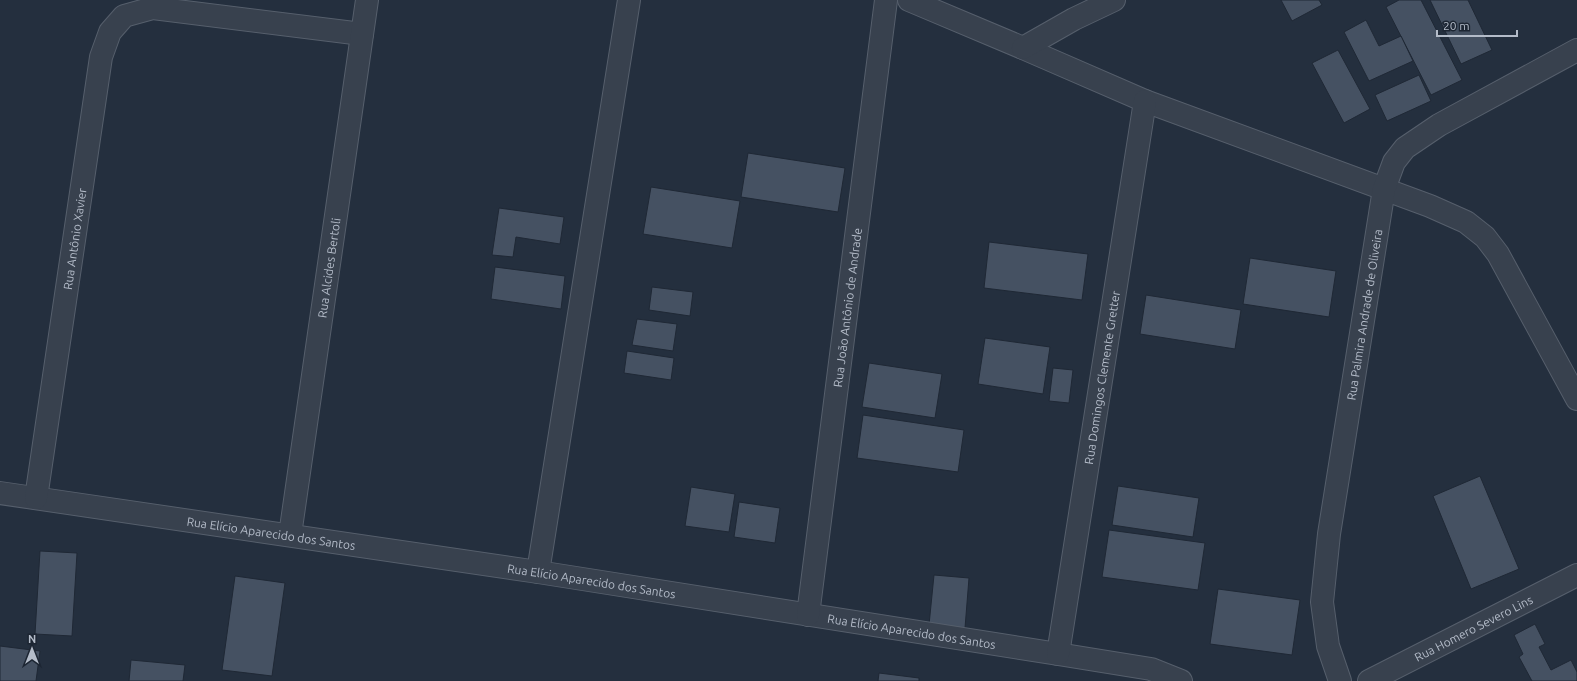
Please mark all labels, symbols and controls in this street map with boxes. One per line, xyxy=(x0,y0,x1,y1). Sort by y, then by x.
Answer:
scale bar xyxy=(1437,12,1517,38)
text: 20 m xyxy=(1443,19,1470,32)
street label: Rua Antônio Xavier xyxy=(60,187,88,291)
street label: Rua Alcides Bertoli xyxy=(315,217,342,319)
street label: Rua João Antônio de Andrade xyxy=(830,227,864,388)
street label: Rua Palmira Andrade de Oliveira xyxy=(1344,228,1384,401)
street label: Rua Domingos Clemente Gretter xyxy=(1081,289,1122,465)
street label: Rua Elício Aparecido dos Santos xyxy=(186,514,356,552)
street label: Rua Elício Aparecido dos Santos xyxy=(507,561,677,600)
street label: Rua Homero Severo Lins xyxy=(1412,592,1534,663)
street label: Rua Elício Aparecido dos Santos xyxy=(827,611,997,651)
north arrow xyxy=(12,629,52,669)
text: N xyxy=(28,633,36,645)

